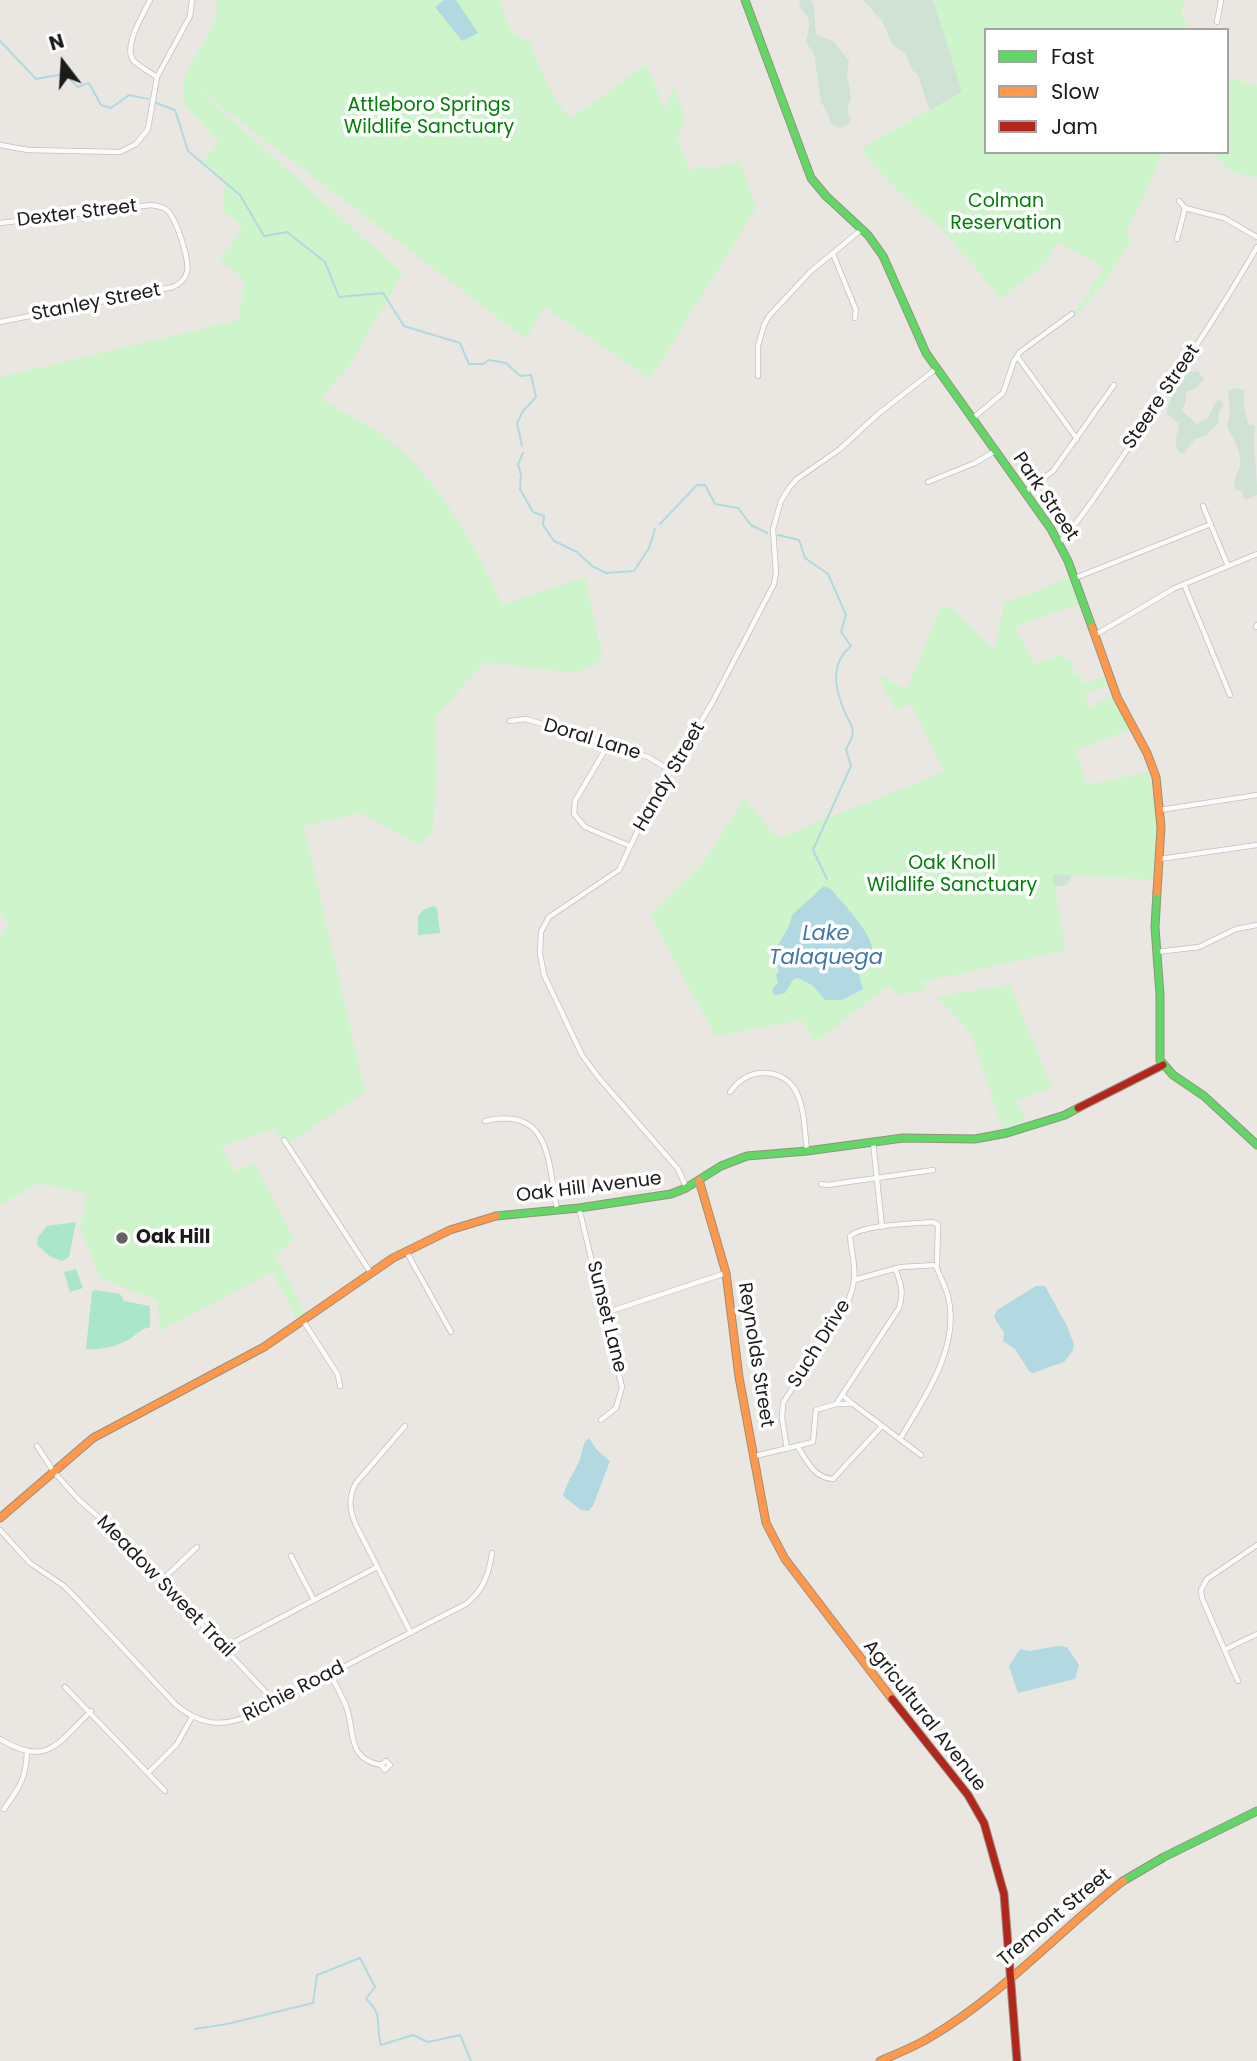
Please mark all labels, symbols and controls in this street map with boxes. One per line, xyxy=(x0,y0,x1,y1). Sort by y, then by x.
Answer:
text: N xyxy=(46,27,67,57)
north arrow xyxy=(28,28,98,98)
legend xyxy=(984,28,1229,154)
text: Fast xyxy=(1051,42,1094,71)
text: Slow xyxy=(1051,77,1099,106)
park label: Attleboro Springs Wildlife Sanctuary xyxy=(344,95,514,139)
text: Jam xyxy=(1051,112,1098,141)
park label: Colman Reservation xyxy=(950,191,1062,235)
street label: Dexter Street xyxy=(16,195,138,233)
street label: Stanley Street xyxy=(30,279,162,327)
street label: Steere Street xyxy=(1119,340,1205,454)
street label: Park Street xyxy=(1007,449,1083,545)
street label: Doral Lane xyxy=(541,714,643,766)
street label: Handy Street xyxy=(630,718,710,836)
park label: Oak Knoll Wildlife Sanctuary xyxy=(867,853,1037,897)
water label: Lake Talaquega xyxy=(769,922,883,972)
street label: Oak Hill Avenue xyxy=(515,1168,663,1208)
place label: Oak Hill xyxy=(136,1227,210,1249)
marker: Oak Hill xyxy=(114,1230,130,1246)
street label: Sunset Lane xyxy=(581,1259,631,1375)
street label: Reynolds Street xyxy=(732,1281,778,1429)
street label: Such Drive xyxy=(784,1296,856,1392)
street label: Meadow Sweet Trail xyxy=(91,1511,239,1663)
street label: Agricultural Avenue xyxy=(858,1636,990,1796)
street label: Richie Road xyxy=(239,1657,349,1727)
street label: Tremont Street xyxy=(994,1864,1116,1972)

